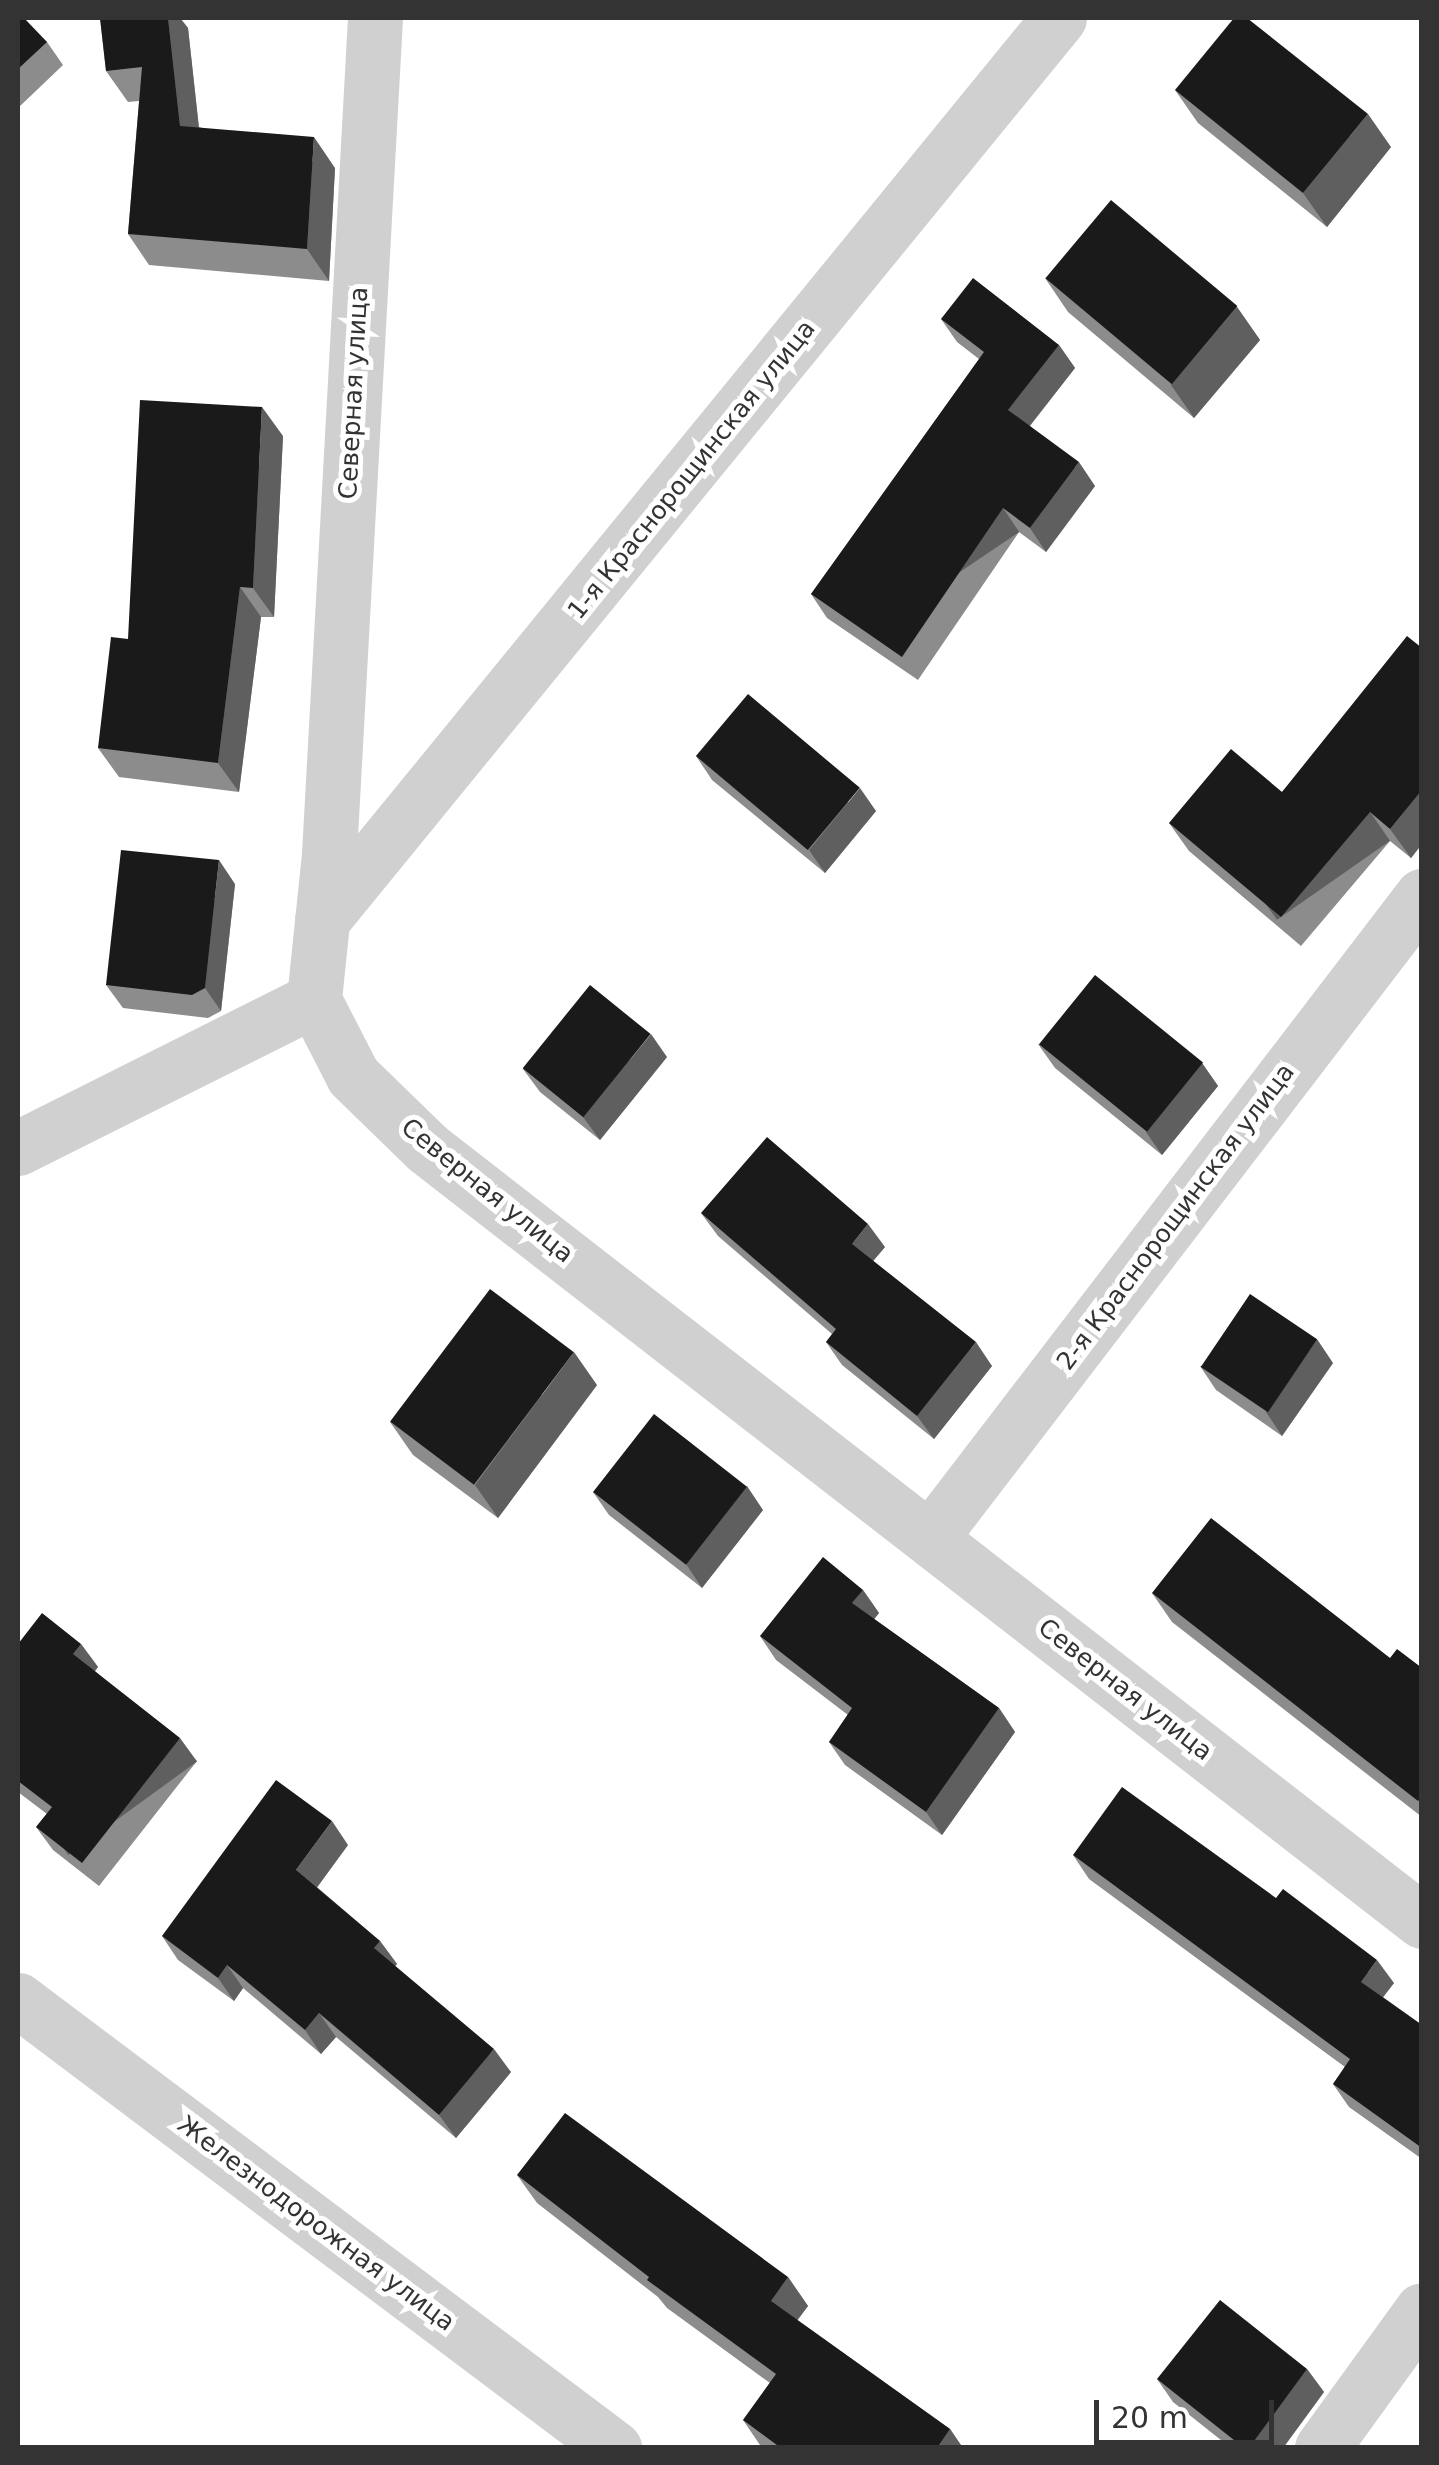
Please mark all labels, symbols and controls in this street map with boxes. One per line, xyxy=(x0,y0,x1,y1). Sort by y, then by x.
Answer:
street label: Северная улица xyxy=(333,286,375,500)
street label: 1-я Краснорощинская улица xyxy=(562,314,822,626)
street label: 2-я Краснорощинская улица xyxy=(1051,1058,1301,1376)
street label: Северная улица xyxy=(395,1112,579,1270)
street label: Северная улица xyxy=(1032,1613,1218,1767)
street label: Железнодорожная улица xyxy=(172,2110,460,2338)
scale bar xyxy=(1099,2380,1279,2442)
text: 20 m xyxy=(1111,2400,1188,2435)

